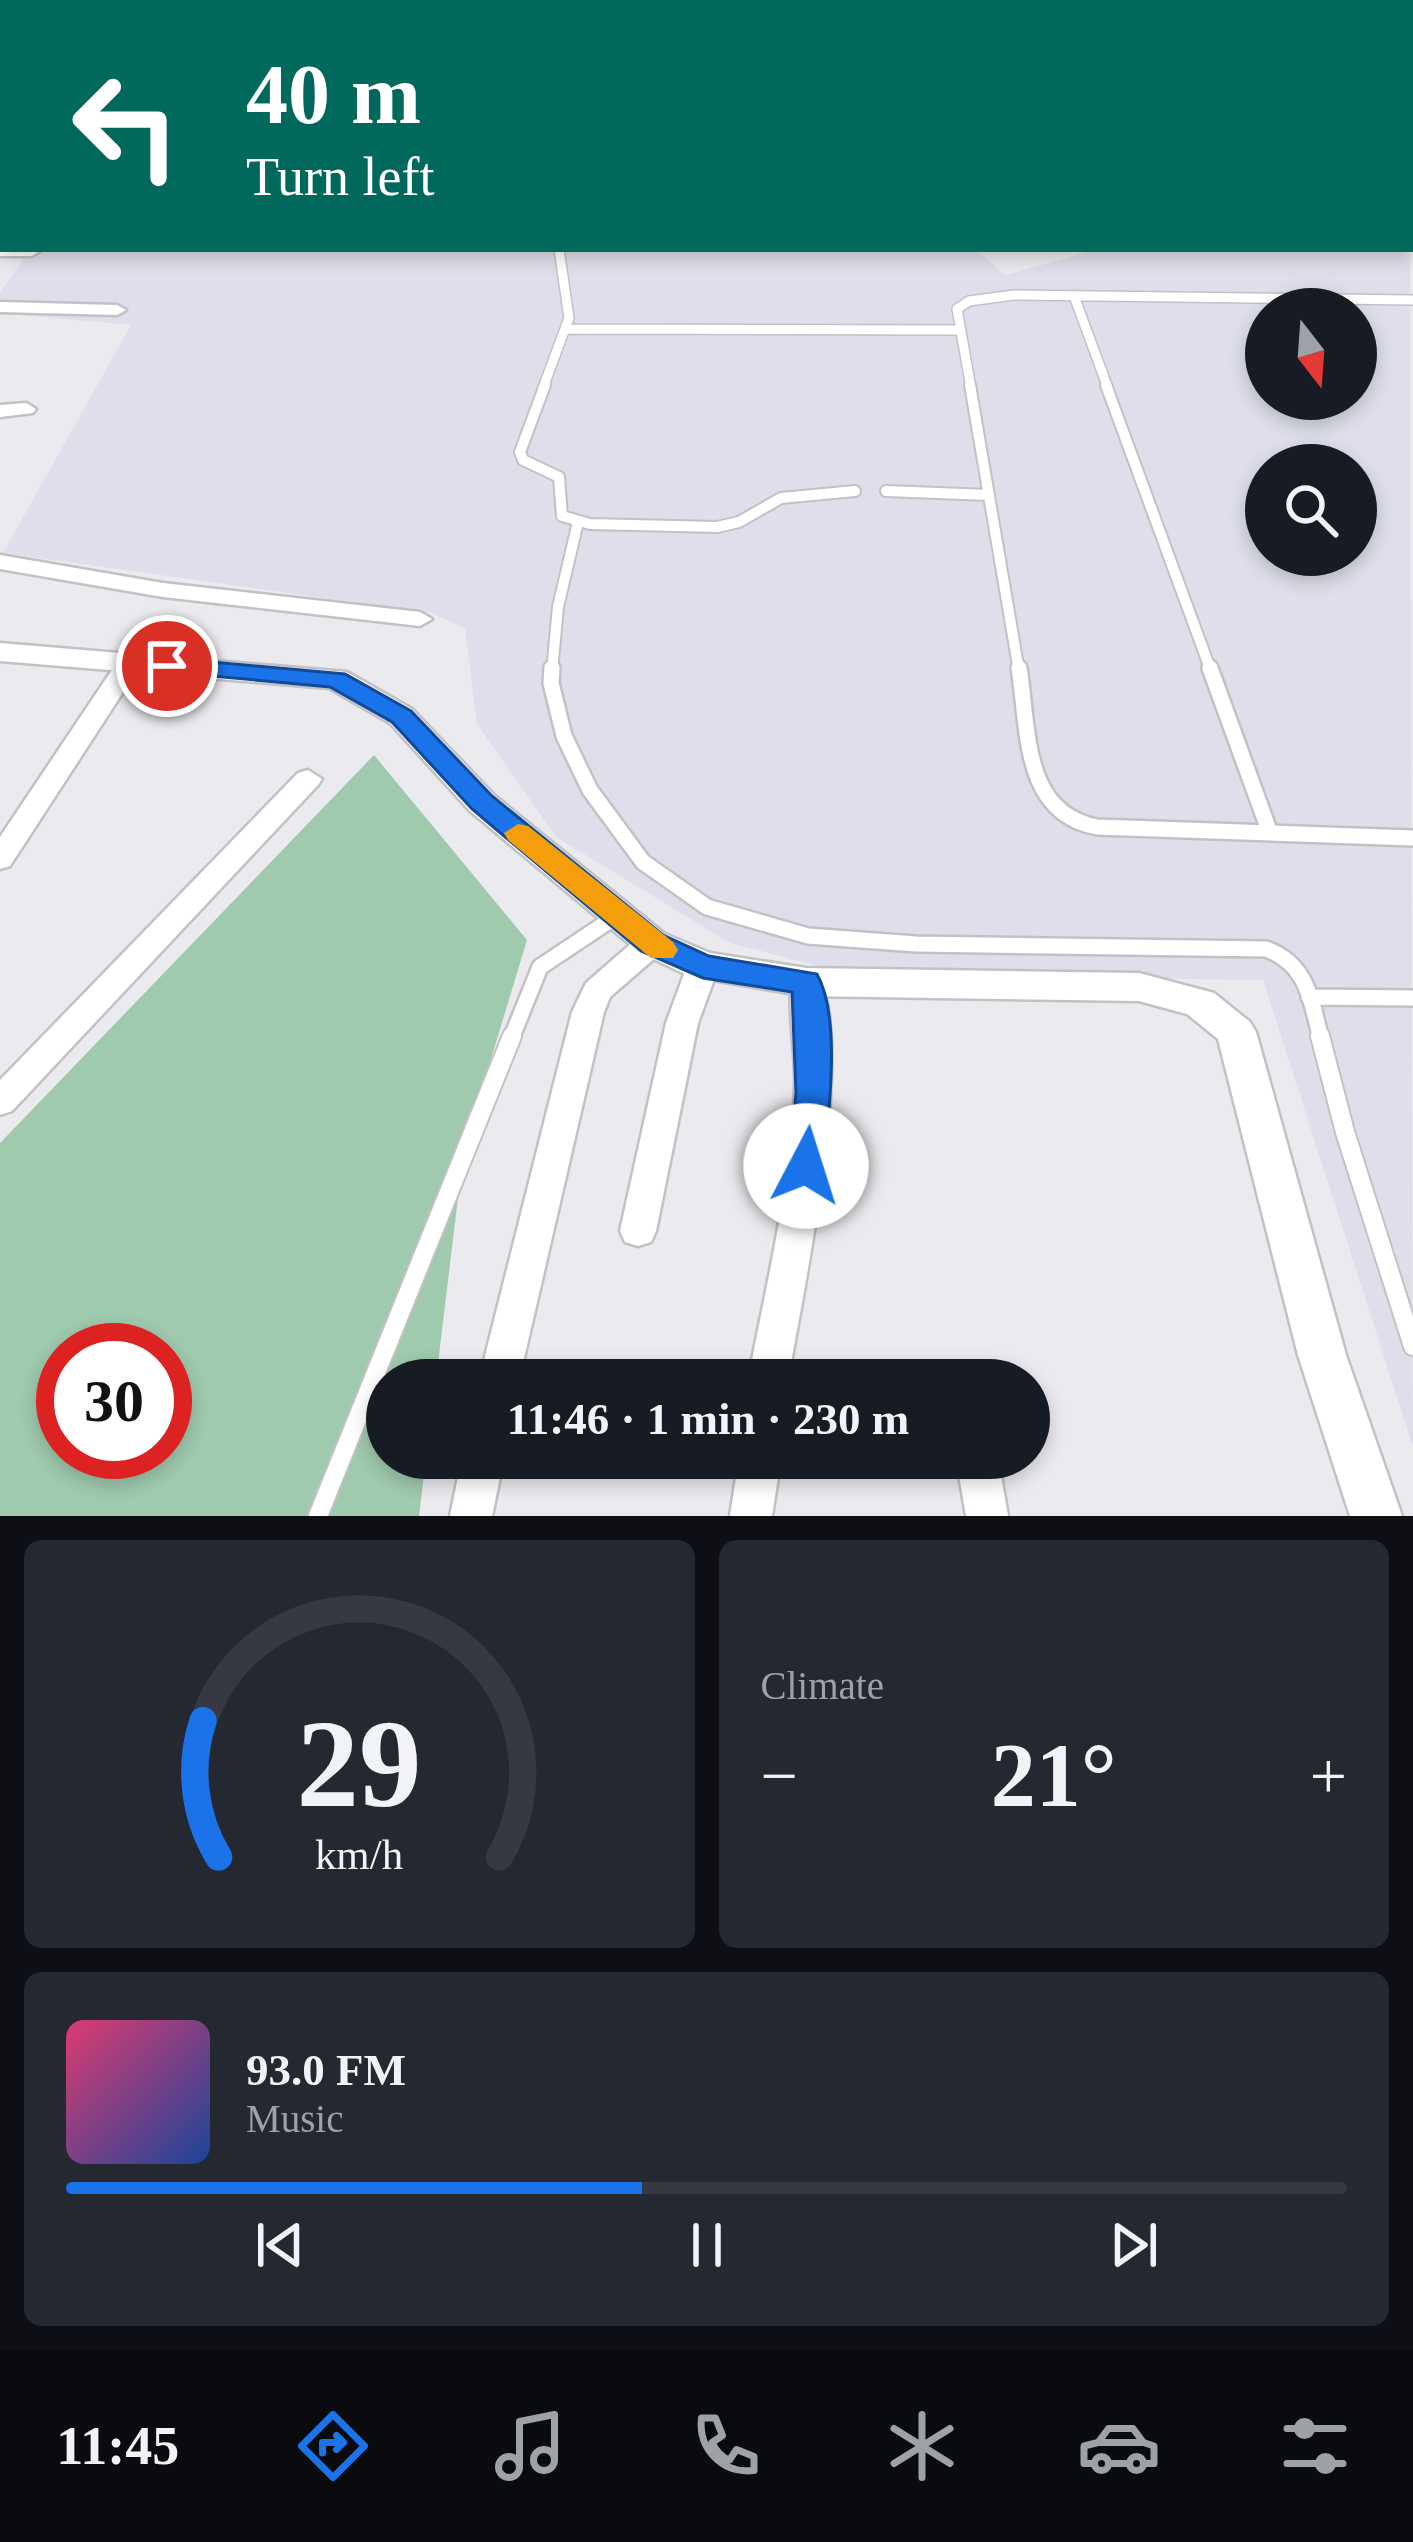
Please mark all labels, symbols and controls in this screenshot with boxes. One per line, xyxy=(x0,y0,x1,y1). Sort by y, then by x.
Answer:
icon: left xyxy=(48,48,204,204)
text: 40 m xyxy=(246,48,421,141)
text: Turn left xyxy=(246,147,435,207)
north arrow xyxy=(1245,288,1377,420)
map controls xyxy=(1245,288,1377,576)
button: search xyxy=(1245,444,1377,576)
pin xyxy=(116,615,218,717)
icon: arrive xyxy=(134,633,200,699)
position arrow xyxy=(743,1103,869,1229)
speed limit sign: 30 xyxy=(36,1323,192,1479)
text: 11:46 · 1 min · 230 m xyxy=(507,1394,909,1444)
text: Climate xyxy=(761,1664,884,1707)
text: 29 xyxy=(297,1695,422,1833)
text: 21° xyxy=(991,1726,1117,1825)
text: − xyxy=(761,1739,798,1812)
text: + xyxy=(1310,1739,1347,1812)
text: km/h xyxy=(315,1831,403,1878)
text: 93.0 FM xyxy=(246,2045,406,2095)
text: Music xyxy=(246,2097,344,2140)
icon: previous xyxy=(247,2212,313,2278)
icon: pause xyxy=(674,2212,740,2278)
icon: next xyxy=(1101,2212,1167,2278)
icon: directions xyxy=(291,2404,375,2488)
icon: music xyxy=(488,2404,572,2488)
icon: phone xyxy=(684,2404,768,2488)
icon: climate xyxy=(880,2404,964,2488)
icon: car xyxy=(1077,2404,1161,2488)
icon: filters xyxy=(1273,2404,1357,2488)
text: 11:45 xyxy=(56,2416,179,2476)

